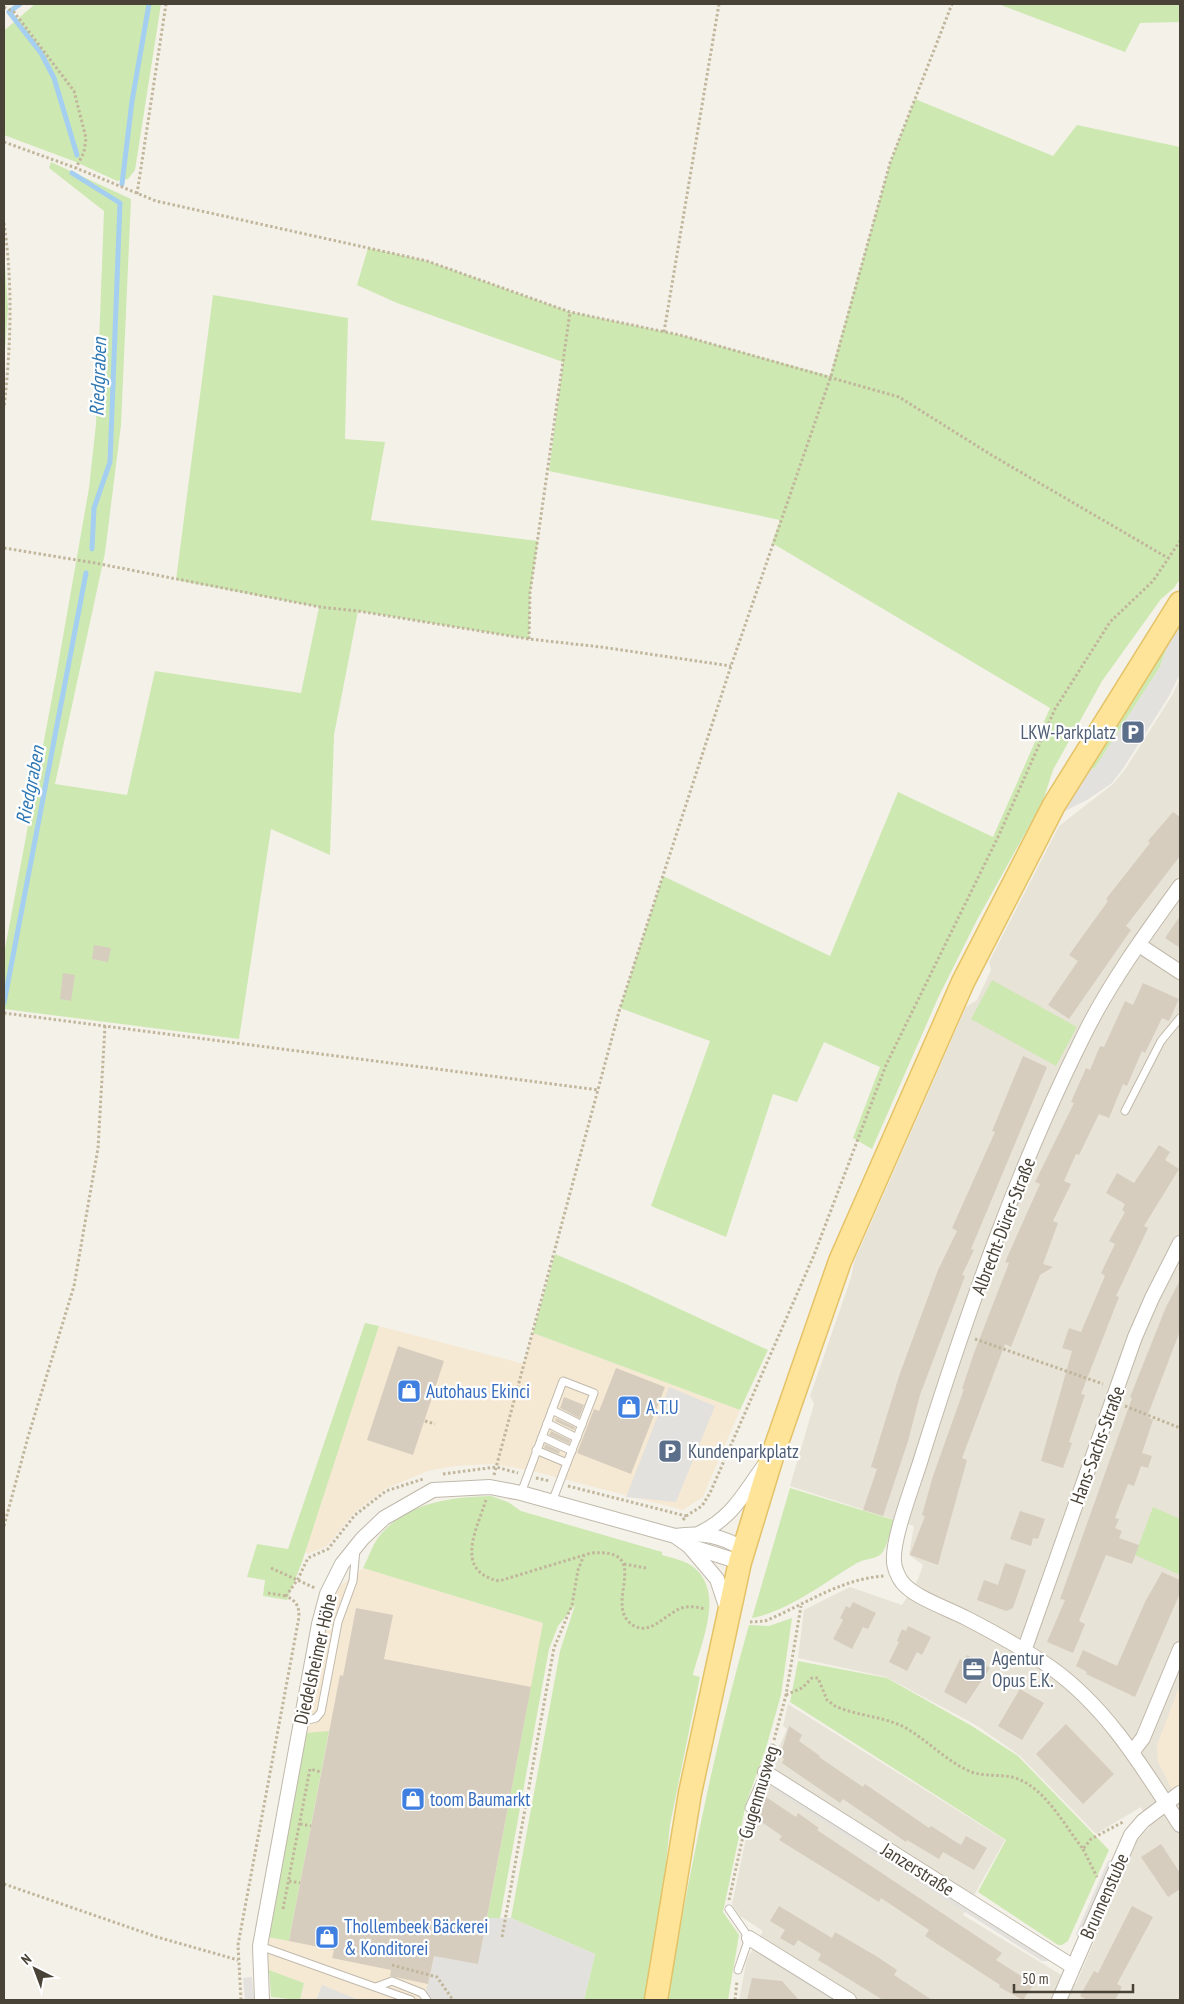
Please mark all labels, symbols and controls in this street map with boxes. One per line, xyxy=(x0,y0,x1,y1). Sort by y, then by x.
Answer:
water label: Riedgraben xyxy=(84,336,112,417)
parking icon: LKW-Parkplatz xyxy=(1120,719,1146,745)
place label: LKW-Parkplatz xyxy=(1020,720,1116,744)
water label: Riedgraben xyxy=(10,743,51,826)
street label: Albrecht-Dürer-Straße xyxy=(966,1154,1040,1298)
shop icon: Autohaus Ekinci xyxy=(396,1378,422,1404)
place label: Autohaus Ekinci xyxy=(426,1379,530,1403)
street label: Hans-Sachs-Straße xyxy=(1064,1382,1130,1507)
shop icon: A.T.U xyxy=(616,1394,642,1420)
place label: A.T.U xyxy=(646,1395,679,1419)
parking icon: Kundenparkplatz xyxy=(657,1438,683,1464)
place label: Kundenparkplatz xyxy=(688,1439,799,1463)
street label: Diedelsheimer Höhe xyxy=(288,1591,342,1727)
place label: Agentur Opus E.K. xyxy=(992,1646,1054,1692)
office icon: Agentur Opus E.K. xyxy=(961,1656,987,1682)
street label: Gugenmusweg xyxy=(732,1743,784,1841)
shop icon: toom Baumarkt xyxy=(400,1786,426,1812)
place label: toom Baumarkt xyxy=(430,1787,531,1811)
street label: Janzerstraße xyxy=(876,1837,959,1901)
street label: Brunnenstube xyxy=(1074,1849,1134,1943)
place label: Thollembeek Bäckerei & Konditorei xyxy=(344,1914,488,1960)
shop icon: Thollembeek Bäckerei & Konditorei xyxy=(314,1924,340,1950)
north arrow xyxy=(10,1944,60,1994)
text: N xyxy=(17,1950,35,1969)
scale bar xyxy=(1014,1962,1133,1994)
text: 50 m xyxy=(1022,1969,1048,1988)

